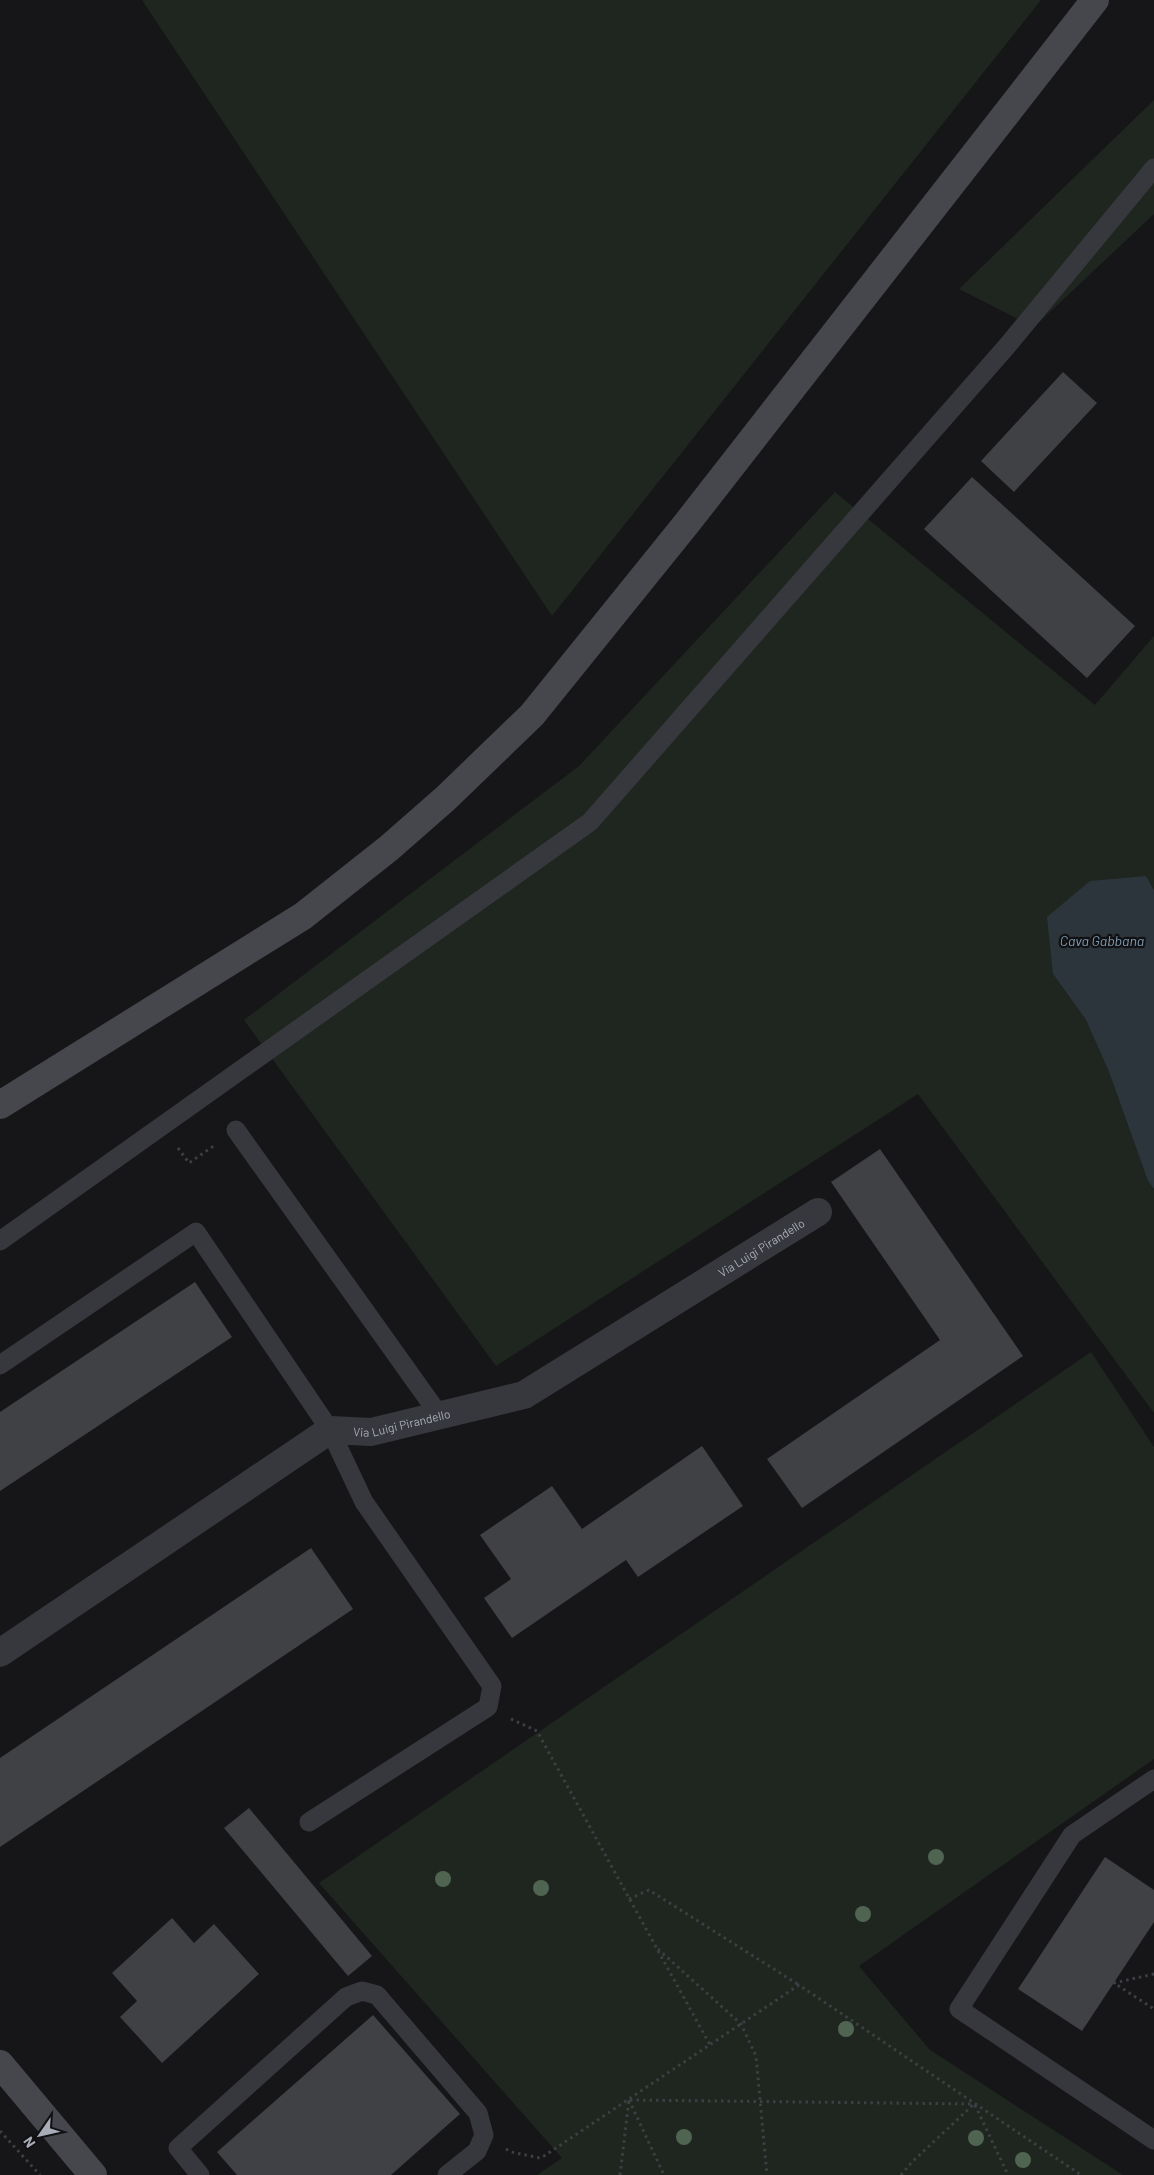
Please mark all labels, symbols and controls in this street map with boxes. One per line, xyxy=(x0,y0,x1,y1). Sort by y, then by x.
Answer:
water label: Cava Gabbana xyxy=(1060,932,1144,949)
street label: Via Luigi Pirandello xyxy=(715,1215,807,1280)
street label: Via Luigi Pirandello xyxy=(353,1406,452,1439)
north arrow xyxy=(15,2110,65,2160)
text: N xyxy=(19,2134,38,2151)

